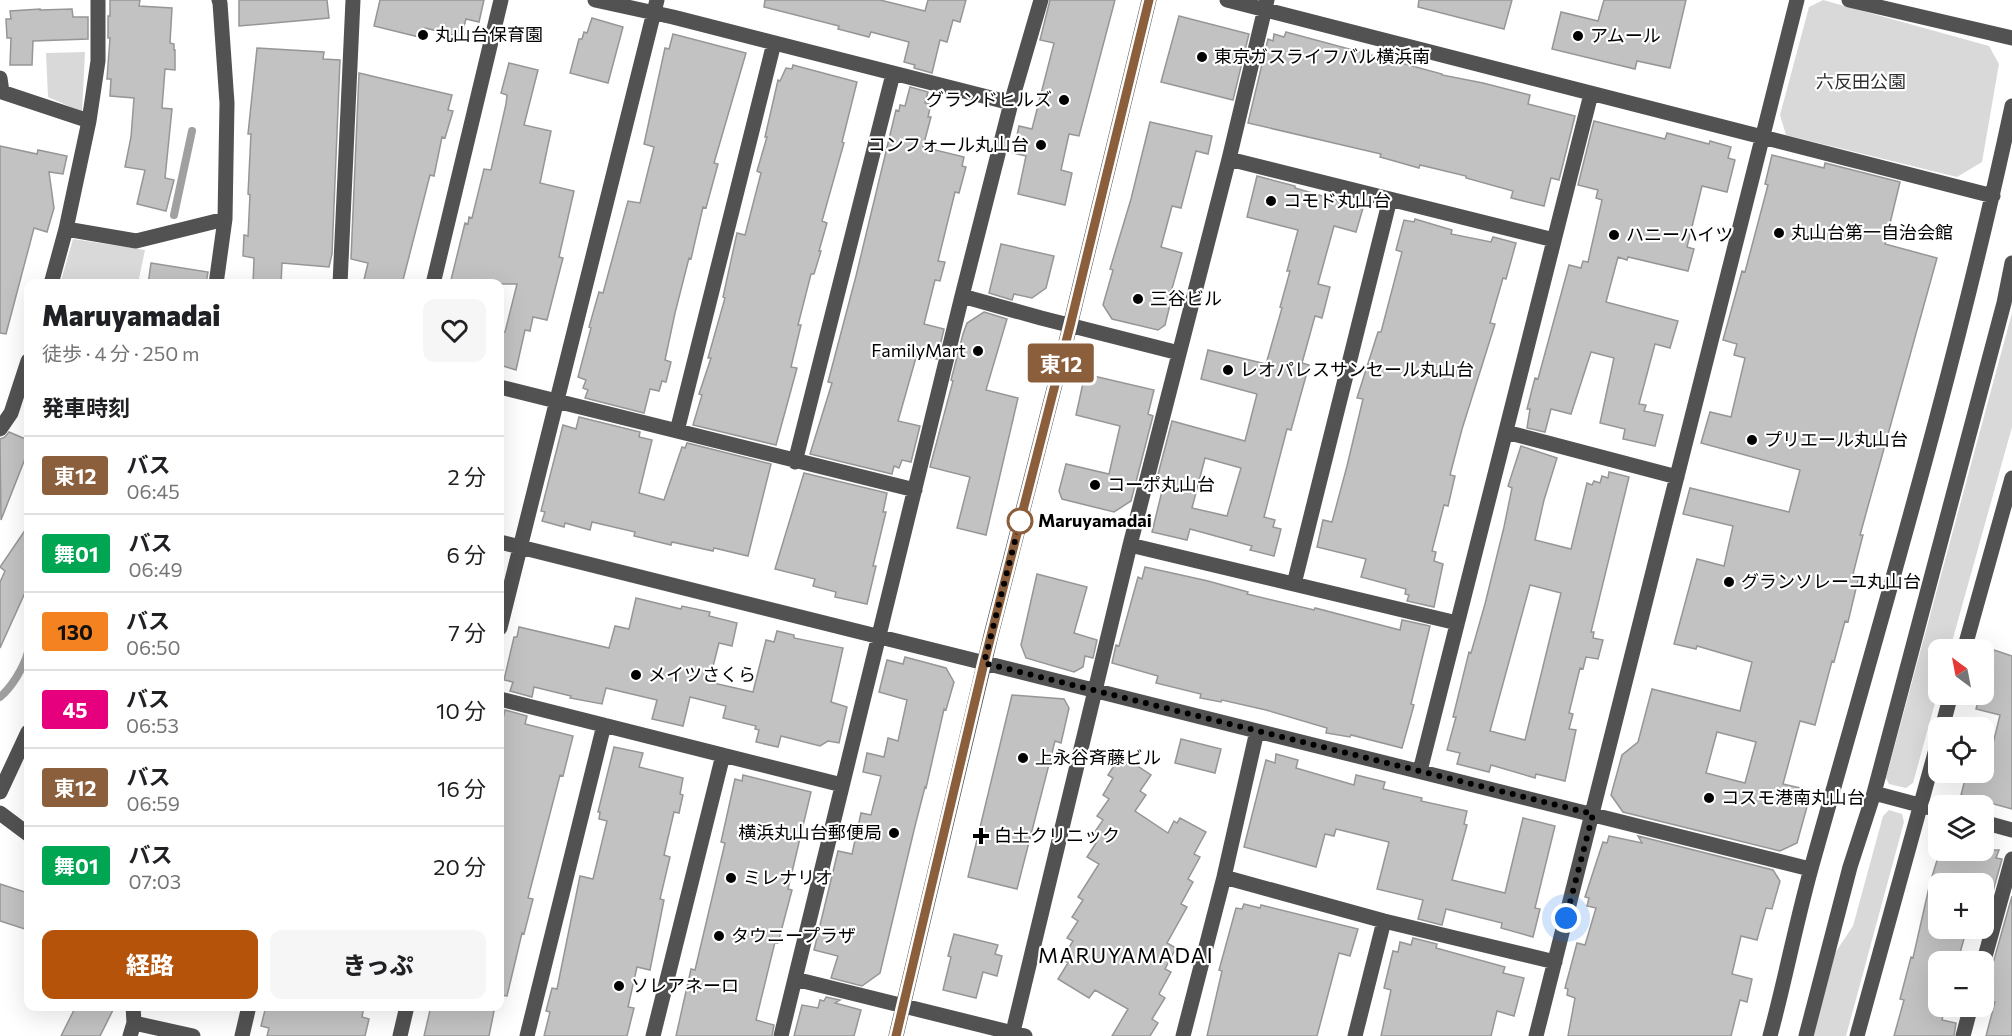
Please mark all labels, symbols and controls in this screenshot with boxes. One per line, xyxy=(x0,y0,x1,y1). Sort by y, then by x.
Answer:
place label: 丸山台保育園 xyxy=(435,23,543,45)
place label: アムール xyxy=(1590,24,1661,46)
marker: 丸山台保育園 xyxy=(416,28,430,42)
marker: アムール xyxy=(1571,29,1585,43)
place label: 東京ガスライフバル横浜南 xyxy=(1214,45,1430,67)
marker: 東京ガスライフバル横浜南 xyxy=(1195,50,1209,64)
park label: 六反田公園 xyxy=(1816,70,1906,92)
place label: グランドヒルズ xyxy=(926,88,1052,110)
marker: グランドヒルズ xyxy=(1057,93,1071,107)
place label: コンフォール丸山台 xyxy=(868,133,1029,155)
marker: コンフォール丸山台 xyxy=(1034,138,1048,152)
place label: コモド丸山台 xyxy=(1283,189,1391,211)
marker: コモド丸山台 xyxy=(1264,194,1278,208)
place label: 丸山台第一自治会館 xyxy=(1791,221,1953,243)
place label: ハニーハイツ xyxy=(1626,223,1733,245)
marker: 丸山台第一自治会館 xyxy=(1772,226,1786,240)
marker: ハニーハイツ xyxy=(1607,228,1621,242)
place label: 三谷ビル xyxy=(1150,287,1222,309)
marker: 三谷ビル xyxy=(1131,292,1145,306)
text: Maruyamadai xyxy=(42,298,220,332)
button: heart xyxy=(423,299,486,362)
place label: FamilyMart xyxy=(871,339,966,361)
text: 徒歩 · 4 分 · 250 m xyxy=(42,341,200,365)
marker: FamilyMart xyxy=(971,344,985,358)
line badge: 東12 xyxy=(1026,344,1096,382)
text: 東12 xyxy=(1040,351,1082,376)
place label: レオパレスサンセール丸山台 xyxy=(1240,358,1474,380)
marker: レオパレスサンセール丸山台 xyxy=(1221,363,1235,377)
text: 発車時刻 xyxy=(42,394,130,421)
place label: プリエール丸山台 xyxy=(1764,428,1908,450)
marker: プリエール丸山台 xyxy=(1745,433,1759,447)
text: バス xyxy=(126,451,170,478)
text: 東12 xyxy=(54,463,96,488)
text: 2 分 xyxy=(448,463,486,490)
place label: コーポ丸山台 xyxy=(1107,473,1215,495)
marker: コーポ丸山台 xyxy=(1088,478,1102,492)
text: 06:45 xyxy=(126,479,180,503)
marker: Maruyamadai xyxy=(1007,508,1033,534)
place label: Maruyamadai xyxy=(1038,509,1152,531)
text: バス xyxy=(128,529,172,556)
text: 舞01 xyxy=(54,541,98,566)
text: 6 分 xyxy=(446,541,486,568)
text: 06:49 xyxy=(128,557,183,581)
place label: グランソレーユ丸山台 xyxy=(1741,570,1921,592)
marker: グランソレーユ丸山台 xyxy=(1722,575,1736,589)
text: バス xyxy=(126,607,170,634)
text: 130 xyxy=(57,619,93,644)
text: 7 分 xyxy=(448,619,486,646)
text: 06:50 xyxy=(126,635,180,659)
north arrow xyxy=(1928,639,1994,705)
map controls xyxy=(1928,639,1994,1017)
place label: メイツさくら xyxy=(648,663,756,685)
marker: メイツさくら xyxy=(629,668,643,682)
text: バス xyxy=(126,685,170,712)
text: 45 xyxy=(62,697,88,722)
text: 10 分 xyxy=(436,697,486,724)
text: 06:53 xyxy=(126,713,179,737)
button: locate xyxy=(1928,717,1994,783)
place label: 上永谷斉藤ビル xyxy=(1035,746,1161,768)
marker: 上永谷斉藤ビル xyxy=(1016,751,1030,765)
text: バス xyxy=(126,763,170,790)
text: 東12 xyxy=(54,775,96,800)
text: 16 分 xyxy=(437,775,486,802)
place label: コスモ港南丸山台 xyxy=(1721,786,1865,808)
text: 06:59 xyxy=(126,791,180,815)
marker: コスモ港南丸山台 xyxy=(1702,791,1716,805)
button: layers xyxy=(1928,795,1994,861)
place label: 横浜丸山台郵便局 xyxy=(738,821,882,843)
place label: 白土クリニック xyxy=(994,824,1120,846)
marker: 横浜丸山台郵便局 xyxy=(887,826,901,840)
marker: 白土クリニック xyxy=(972,827,990,845)
text: バス xyxy=(128,841,172,868)
text: 舞01 xyxy=(54,853,98,878)
text: 20 分 xyxy=(433,853,486,880)
place label: ミレナリオ xyxy=(743,866,833,888)
text: 07:03 xyxy=(128,869,181,893)
marker: ミレナリオ xyxy=(724,871,738,885)
button: + xyxy=(1928,873,1994,939)
your location xyxy=(1551,903,1581,933)
place label: タウニープラザ xyxy=(731,924,856,946)
marker: タウニープラザ xyxy=(712,929,726,943)
button: 経路 xyxy=(42,930,258,999)
button: きっぷ xyxy=(270,930,486,999)
district label: MARUYAMADAI xyxy=(1038,942,1214,967)
button: − xyxy=(1928,951,1994,1017)
place label: ソレアネーロ xyxy=(631,974,739,996)
marker: ソレアネーロ xyxy=(612,979,626,993)

